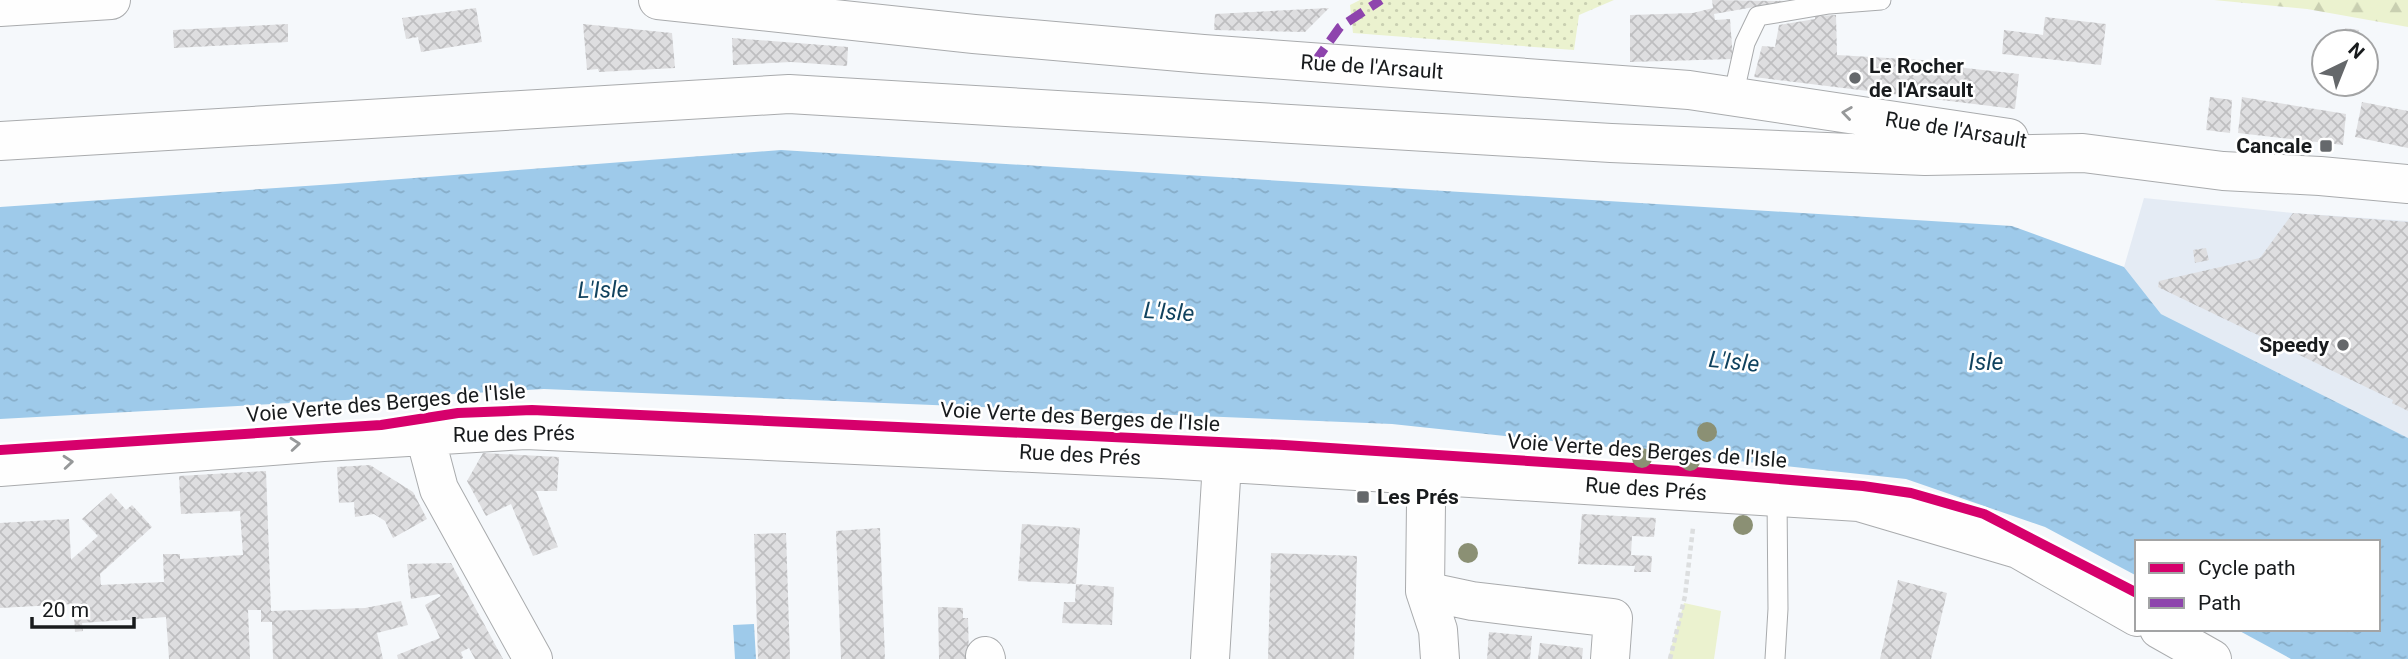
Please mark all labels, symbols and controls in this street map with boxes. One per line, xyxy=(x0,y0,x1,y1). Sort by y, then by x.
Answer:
north arrow xyxy=(2310,28,2380,98)
text: N xyxy=(2344,38,2369,64)
street label: Rue de l'Arsault xyxy=(1300,50,1444,84)
place label: Le Rocher de l'Arsault xyxy=(1869,54,1973,102)
marker: Le Rocher de l'Arsault xyxy=(1847,70,1863,86)
one-way arrow xyxy=(1841,105,1853,120)
street label: Rue de l'Arsault xyxy=(1883,107,2029,153)
place label: Cancale xyxy=(2236,134,2312,158)
marker: Cancale xyxy=(2318,138,2334,154)
water label: L'Isle xyxy=(577,276,629,304)
water label: L'Isle xyxy=(1143,297,1195,327)
place label: Speedy xyxy=(2259,333,2329,357)
marker: Speedy xyxy=(2335,337,2351,353)
water label: L'Isle xyxy=(1707,346,1761,378)
water label: Isle xyxy=(1969,349,2004,376)
street label: Voie Verte des Berges de l'Isle xyxy=(245,379,527,427)
street label: Voie Verte des Berges de l'Isle xyxy=(939,398,1221,436)
street label: Rue des Prés xyxy=(453,421,575,447)
street label: Voie Verte des Berges de l'Isle xyxy=(1506,429,1788,473)
one-way arrow xyxy=(290,437,301,452)
street label: Rue des Prés xyxy=(1018,440,1142,470)
one-way arrow xyxy=(63,455,74,470)
street label: Rue des Prés xyxy=(1584,473,1708,505)
place label: Les Prés xyxy=(1377,485,1459,509)
marker: Les Prés xyxy=(1355,489,1371,505)
legend xyxy=(2135,540,2380,631)
text: Cycle path xyxy=(2198,556,2296,580)
scale bar xyxy=(32,586,133,630)
text: Path xyxy=(2198,591,2241,615)
text: 20 m xyxy=(42,598,89,622)

